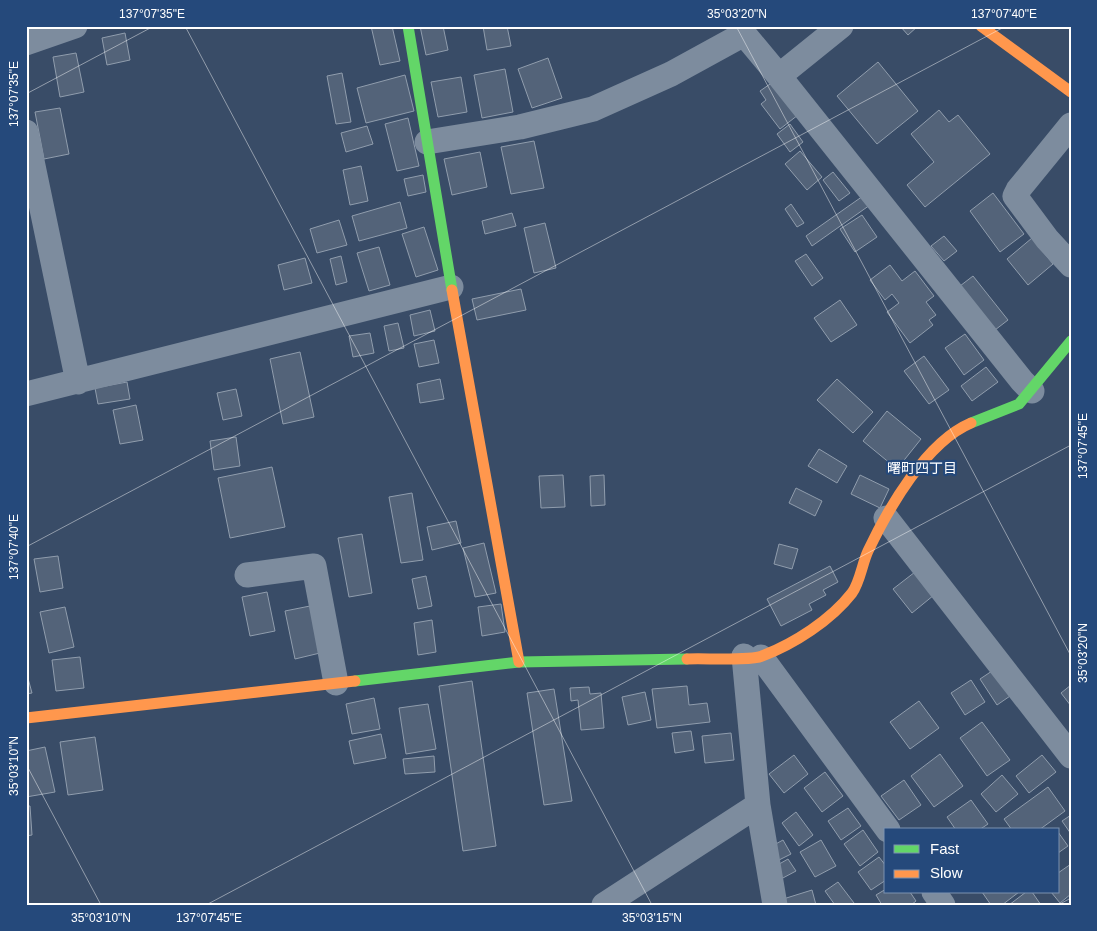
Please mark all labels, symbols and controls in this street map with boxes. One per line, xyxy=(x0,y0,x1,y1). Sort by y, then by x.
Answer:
text: 137°07'35"E xyxy=(119,7,185,21)
text: 35°03'20"N xyxy=(707,7,767,21)
text: 137°07'40"E xyxy=(971,7,1037,21)
text: 137°07'35"E xyxy=(7,61,21,127)
text: 137°07'45"E xyxy=(1076,413,1090,479)
district label: 曙町四丁目 xyxy=(887,460,957,476)
text: 137°07'40"E xyxy=(7,514,21,580)
text: 35°03'20"N xyxy=(1076,623,1090,683)
text: 35°03'10"N xyxy=(7,736,21,796)
legend xyxy=(884,828,1060,894)
text: Fast xyxy=(930,840,960,857)
text: Slow xyxy=(930,864,963,881)
text: 35°03'10"N xyxy=(71,911,131,925)
text: 137°07'45"E xyxy=(176,911,242,925)
text: 35°03'15"N xyxy=(622,911,682,925)

